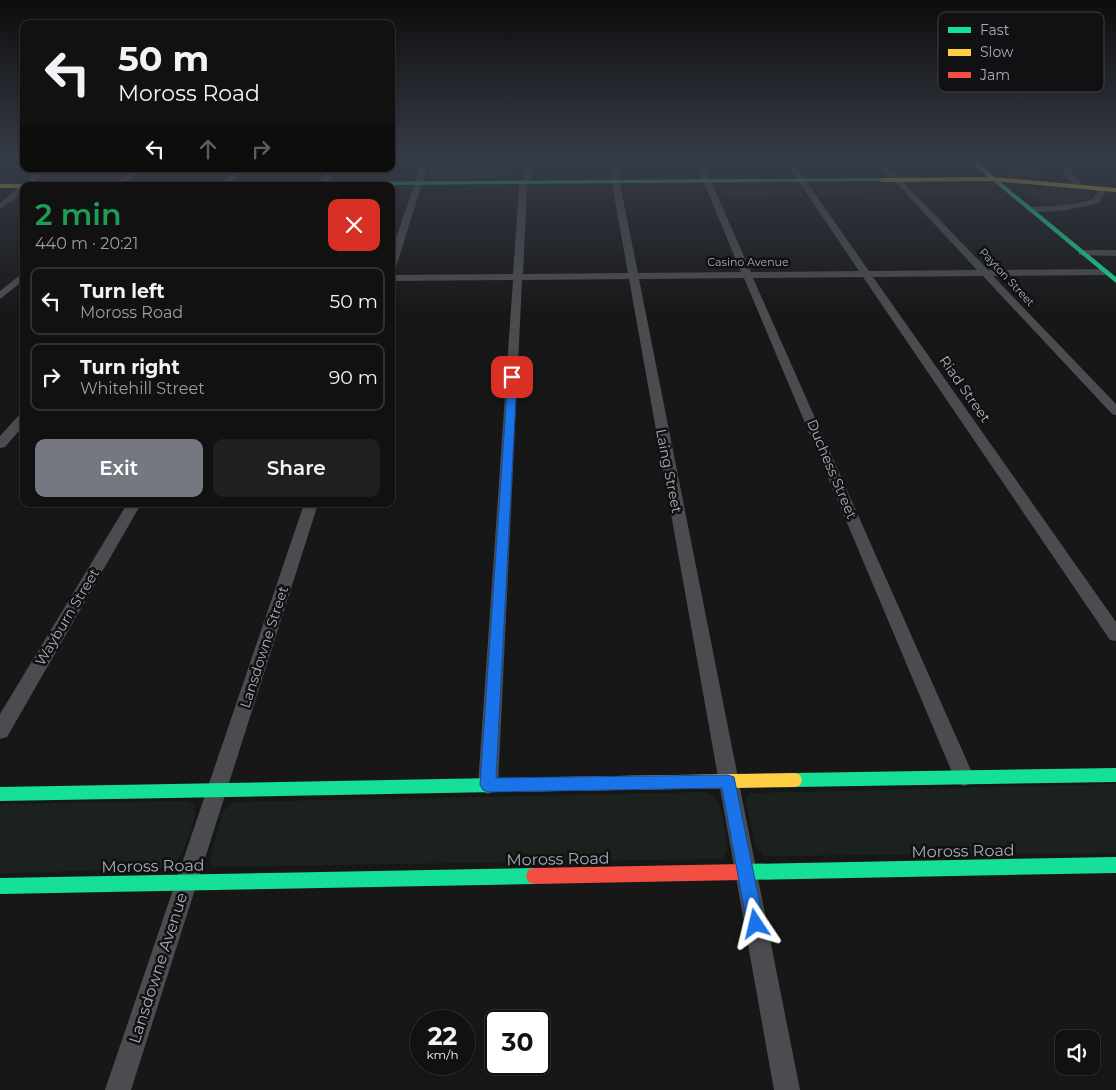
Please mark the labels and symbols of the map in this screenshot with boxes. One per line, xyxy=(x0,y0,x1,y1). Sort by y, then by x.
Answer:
legend xyxy=(938,12,1104,92)
text: Fast xyxy=(980,21,1010,39)
text: Slow xyxy=(980,43,1014,61)
text: Jam xyxy=(979,66,1010,84)
street label: Payton Street xyxy=(976,245,1038,310)
street label: Casino Avenue xyxy=(707,255,789,269)
street label: Riad Street xyxy=(935,352,995,426)
pin xyxy=(491,356,533,398)
street label: Duchess Street xyxy=(803,417,861,522)
street label: Laing Street xyxy=(652,427,686,515)
street label: Wayburn Street xyxy=(31,565,103,669)
street label: Lansdowne Street xyxy=(236,583,292,710)
street label: Moross Road xyxy=(911,841,1015,861)
street label: Moross Road xyxy=(506,849,610,869)
street label: Moross Road xyxy=(101,856,205,876)
street label: Lansdowne Avenue xyxy=(125,890,191,1046)
position arrow xyxy=(729,897,781,949)
speed limit sign: 30 xyxy=(485,1010,550,1075)

